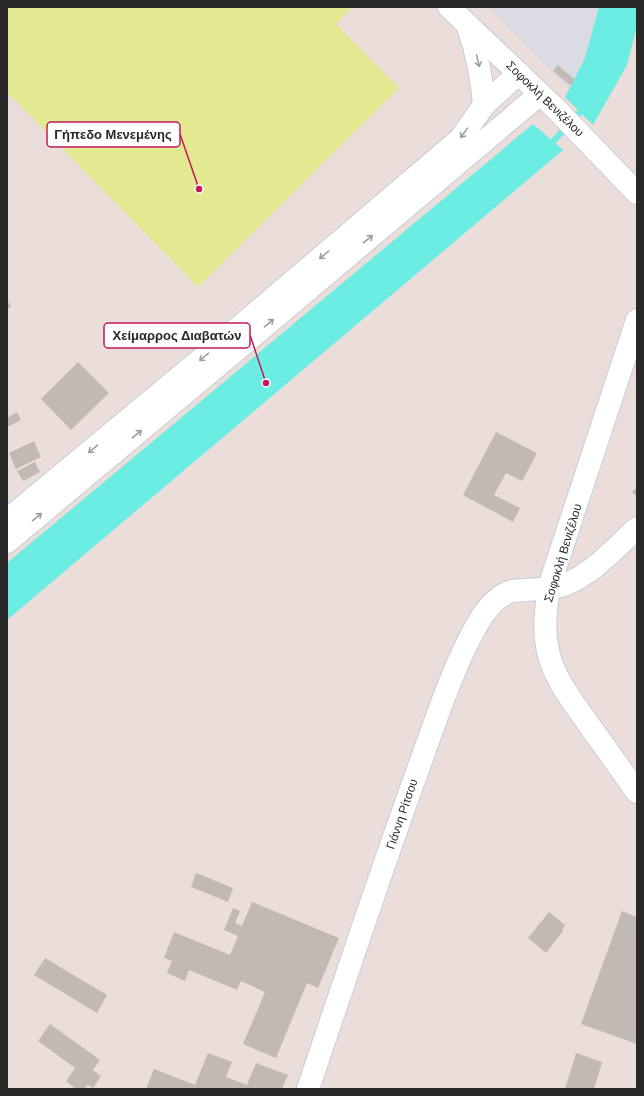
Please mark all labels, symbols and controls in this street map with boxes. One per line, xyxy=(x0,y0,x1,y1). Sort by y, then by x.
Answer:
one-way arrow xyxy=(475,54,483,67)
street label: Σοφοκλή Βενιζέλου xyxy=(503,58,587,140)
callout: Γήπεδο Μενεμένης xyxy=(47,122,180,147)
text: Γήπεδο Μενεμένης xyxy=(54,127,172,142)
one-way arrow xyxy=(460,127,468,138)
one-way arrow xyxy=(362,235,373,244)
one-way arrow xyxy=(319,250,329,259)
one-way arrow xyxy=(263,319,274,328)
callout: Χείμαρρος Διαβατών xyxy=(104,323,250,348)
text: Χείμαρρος Διαβατών xyxy=(113,328,241,343)
one-way arrow xyxy=(198,352,209,361)
one-way arrow xyxy=(131,429,142,438)
one-way arrow xyxy=(87,444,98,453)
street label: Σοφοκλή Βενιζέλου xyxy=(541,502,585,604)
one-way arrow xyxy=(32,513,42,522)
street label: Γιάννη Ρίτσου xyxy=(383,777,421,851)

